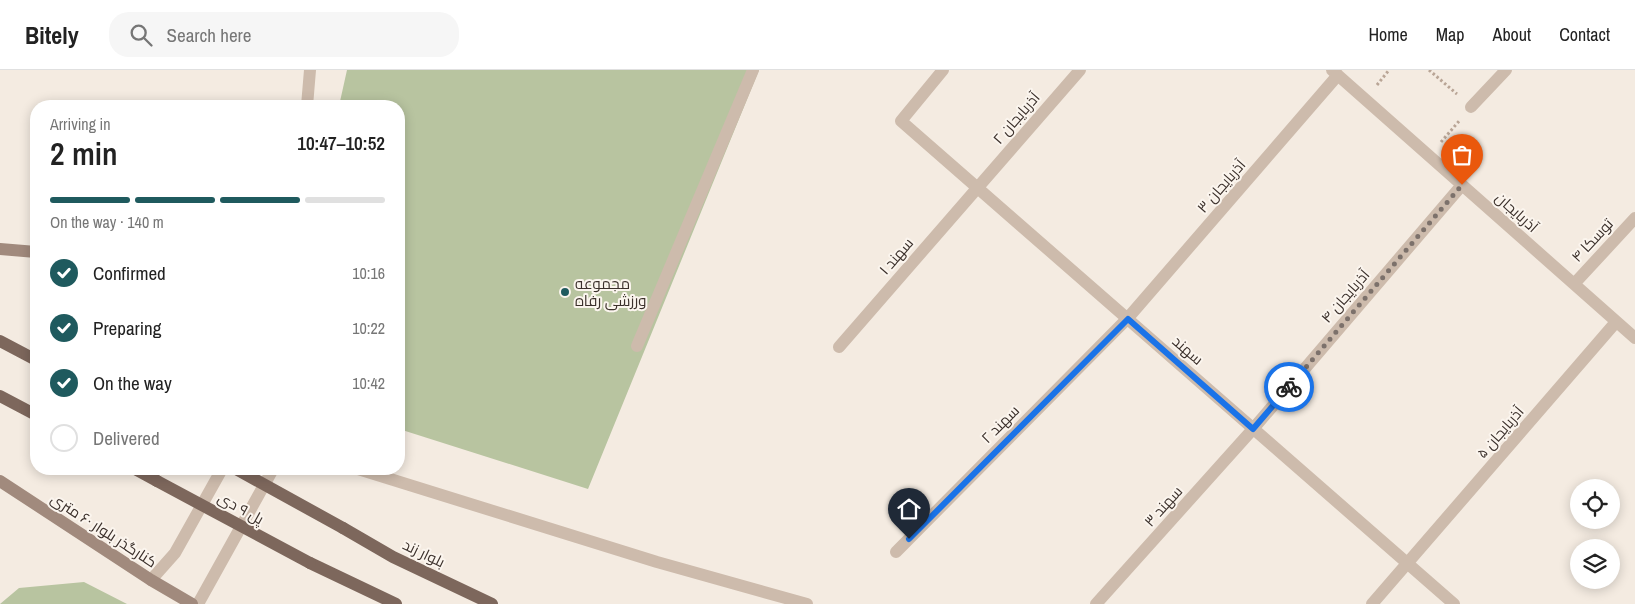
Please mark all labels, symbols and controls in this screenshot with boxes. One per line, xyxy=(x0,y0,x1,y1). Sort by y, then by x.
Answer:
search box xyxy=(109,12,459,57)
text: Bitely xyxy=(25,19,79,51)
icon: search xyxy=(127,21,155,49)
text: Search here xyxy=(167,22,251,48)
text: Home xyxy=(1368,22,1408,47)
text: Map xyxy=(1436,22,1465,47)
text: About xyxy=(1493,22,1531,47)
text: Contact xyxy=(1559,22,1610,47)
street label: آذربایجان ۲ xyxy=(988,88,1044,148)
text: Arriving in xyxy=(50,113,111,135)
text: 10:47–10:52 xyxy=(297,130,385,156)
text: 2 min xyxy=(50,132,118,175)
pin xyxy=(1441,134,1483,185)
icon: bag xyxy=(1448,141,1476,169)
street label: آذربایجان ۳ xyxy=(1192,155,1250,217)
street label: آذربایجان xyxy=(1491,187,1543,237)
text: On the way · 140 m xyxy=(50,211,164,233)
street label: توسکا ۴ xyxy=(1566,214,1618,266)
street label: سهند ۱ xyxy=(874,233,918,279)
icon: check xyxy=(50,259,78,287)
text: Confirmed xyxy=(93,260,166,286)
text: 10:16 xyxy=(352,262,385,284)
street label: آذربایجان ۴ xyxy=(1316,265,1374,327)
place label: مجموعه ورزشی رفاه xyxy=(575,273,646,311)
marker: مجموعه ورزشی رفاه xyxy=(559,286,571,298)
icon: check xyxy=(50,314,78,342)
text: Preparing xyxy=(93,315,161,341)
text: 10:22 xyxy=(352,317,385,339)
street label: سهند xyxy=(1168,331,1208,369)
courier xyxy=(1264,362,1314,412)
icon: check xyxy=(50,369,78,397)
text: On the way xyxy=(93,370,172,396)
text: 10:42 xyxy=(352,372,385,394)
icon: bike xyxy=(1275,373,1303,401)
street label: سهند ۲ xyxy=(976,400,1024,448)
street label: آذربایجان ۵ xyxy=(1471,401,1529,463)
text: Delivered xyxy=(93,425,160,451)
map controls xyxy=(1570,479,1620,589)
button: locate xyxy=(1570,479,1620,529)
street label: سهند ۳ xyxy=(1139,481,1187,531)
street label: پل ۹ دی xyxy=(214,487,268,529)
street label: کنارگذر بلوار ۶۰ متری xyxy=(47,488,161,572)
pin xyxy=(888,488,930,539)
icon: home xyxy=(895,495,923,523)
street label: بلوار زند xyxy=(399,534,449,572)
button: layers xyxy=(1570,539,1620,589)

